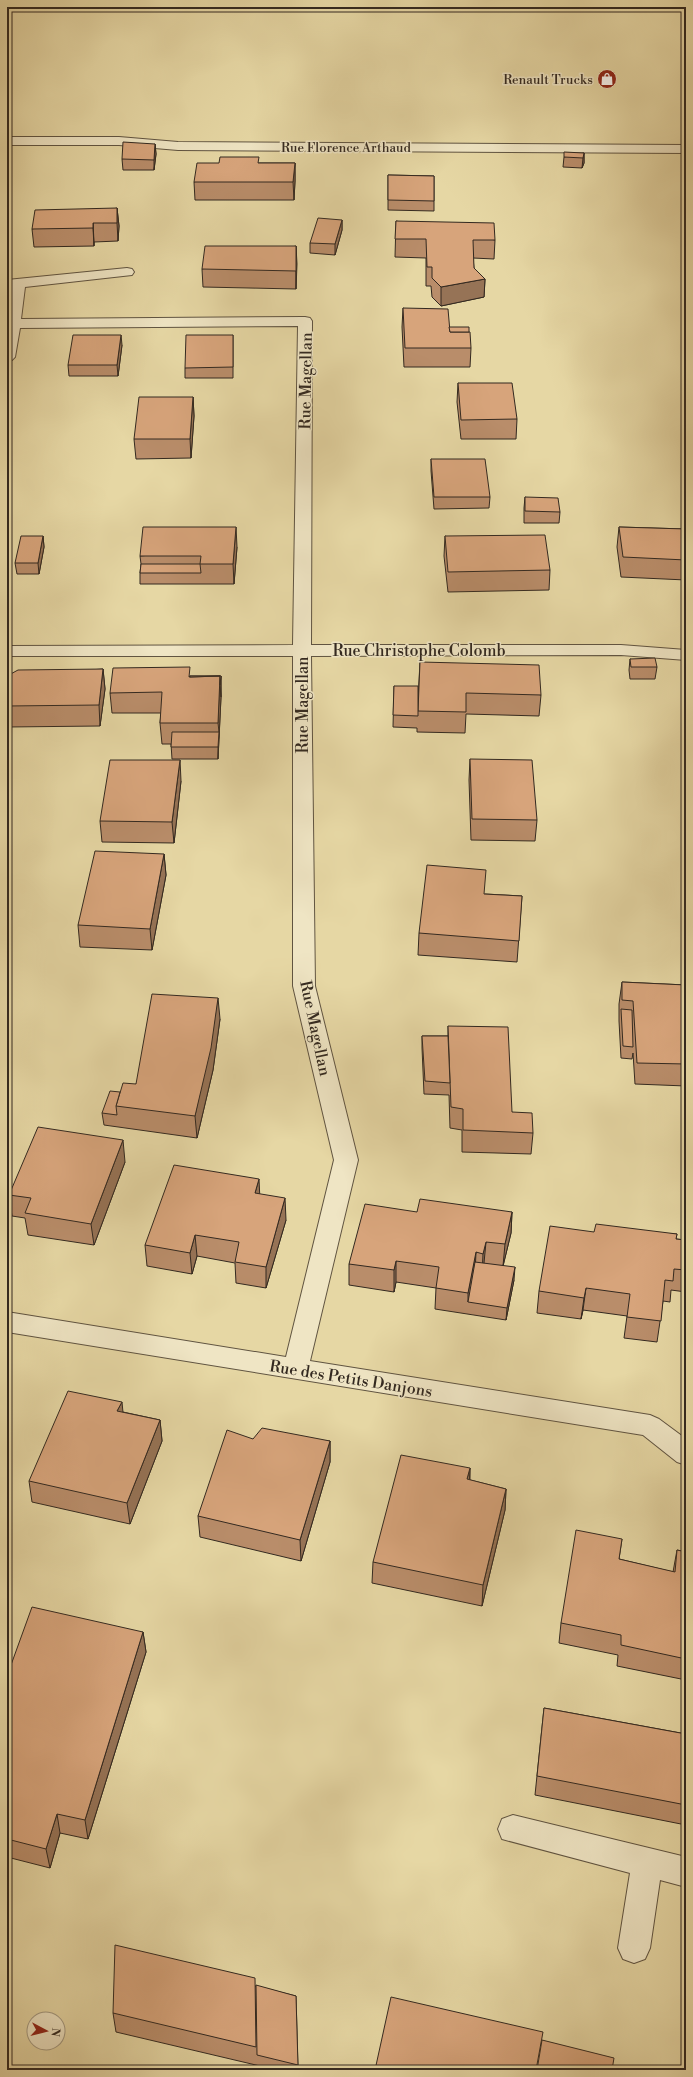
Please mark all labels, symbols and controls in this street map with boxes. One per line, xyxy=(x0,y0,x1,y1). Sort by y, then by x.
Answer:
shop icon: Renault Trucks xyxy=(596,68,618,90)
place label: Renault Trucks xyxy=(503,72,593,88)
street label: Rue Florence Arthaud xyxy=(281,140,411,156)
street label: Rue Magellan xyxy=(295,332,317,430)
street label: Rue Christophe Colomb xyxy=(332,641,506,661)
street label: Rue Magellan xyxy=(293,656,313,754)
street label: Rue Magellan xyxy=(295,979,335,1078)
street label: Rue des Petits Danjons xyxy=(268,1356,434,1402)
north arrow xyxy=(26,2011,66,2051)
text: N xyxy=(47,2027,62,2038)

